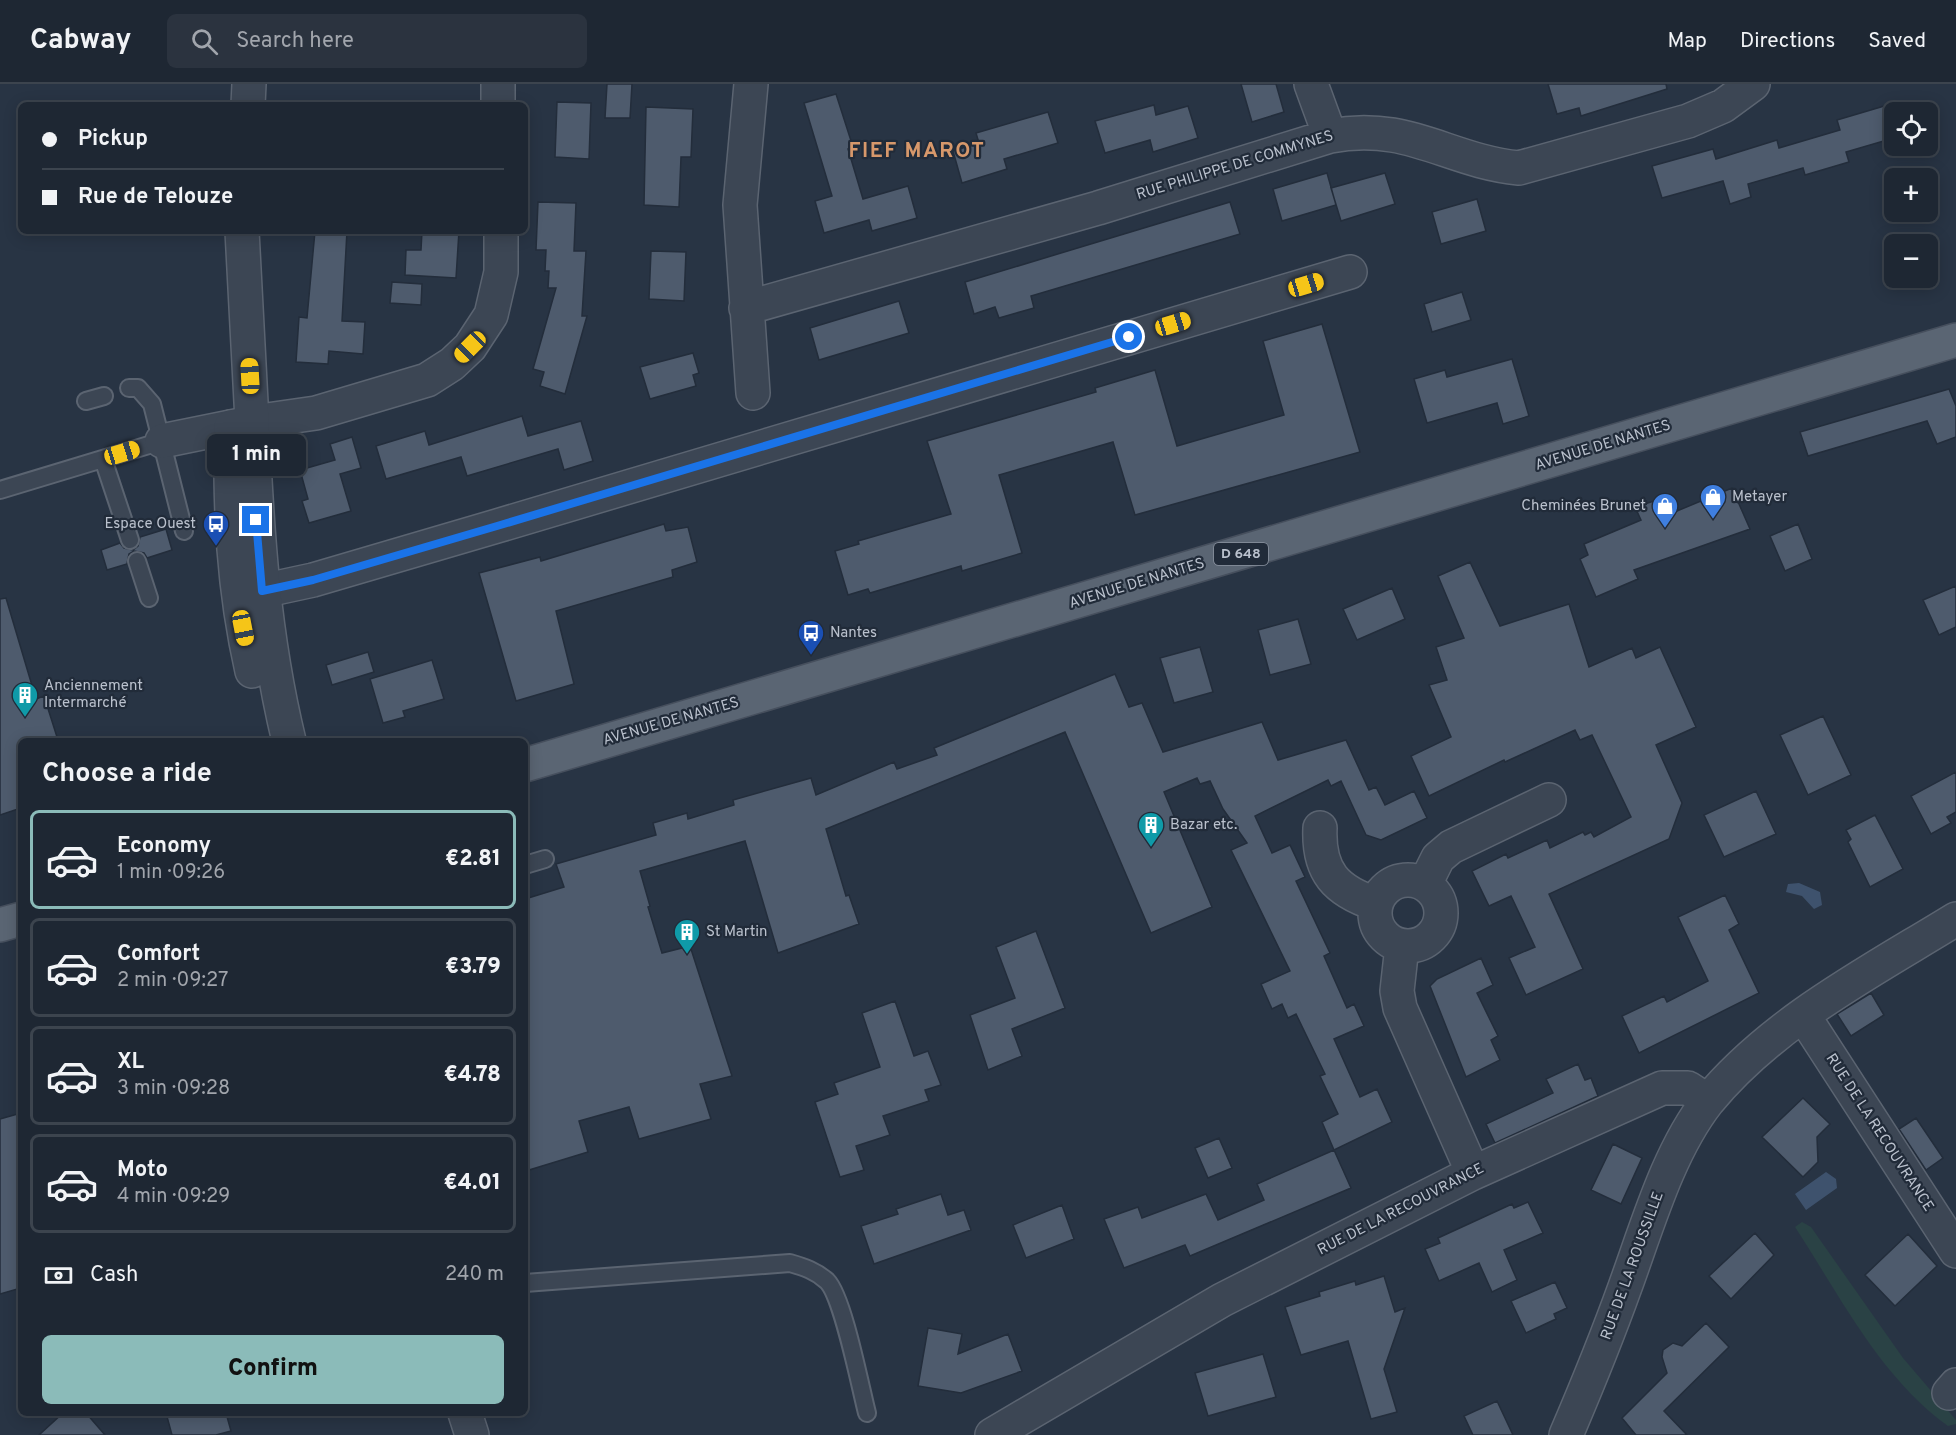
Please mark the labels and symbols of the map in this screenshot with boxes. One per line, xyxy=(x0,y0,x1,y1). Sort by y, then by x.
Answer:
street label: RUE PHILIPPE DE COMMYNES xyxy=(1134,127,1336,205)
district label: FIEF MAROT xyxy=(849,138,985,165)
car xyxy=(1286,271,1326,299)
car xyxy=(1153,310,1193,338)
route start xyxy=(1115,323,1142,350)
car xyxy=(451,328,489,366)
car xyxy=(240,358,260,394)
street label: AVENUE DE NANTES xyxy=(1533,416,1673,476)
callout: 1 min xyxy=(206,433,306,475)
car xyxy=(102,439,142,467)
shop icon: Metayer xyxy=(1698,482,1728,520)
place label: Metayer xyxy=(1732,488,1787,507)
shop icon: Cheminées Brunet xyxy=(1650,491,1680,529)
place label: Cheminées Brunet xyxy=(1521,497,1646,516)
route end xyxy=(242,506,269,533)
bus stop icon: Espace Ouest xyxy=(201,509,231,547)
place label: Espace Ouest xyxy=(104,515,196,534)
road number: D 648 xyxy=(1214,543,1268,565)
street label: AVENUE DE NANTES xyxy=(1067,554,1207,614)
car xyxy=(231,609,255,647)
bus stop icon: Nantes xyxy=(796,618,826,656)
place label: Nantes xyxy=(830,624,877,643)
place label: Anciennement Intermarché xyxy=(44,677,143,713)
building icon: Anciennement Intermarché xyxy=(10,680,40,718)
street label: AVENUE DE NANTES xyxy=(601,693,741,751)
building icon: Bazar etc. xyxy=(1136,810,1166,848)
place label: Bazar etc. xyxy=(1170,816,1237,835)
building icon: St Martin xyxy=(672,917,702,955)
place label: St Martin xyxy=(706,923,767,942)
street label: RUE DE LA RECOUVRANCE xyxy=(1821,1050,1937,1216)
street label: RUE DE LA RECOUVRANCE xyxy=(1314,1160,1488,1260)
street label: RUE DE LA ROUSSILLE xyxy=(1597,1189,1669,1343)

